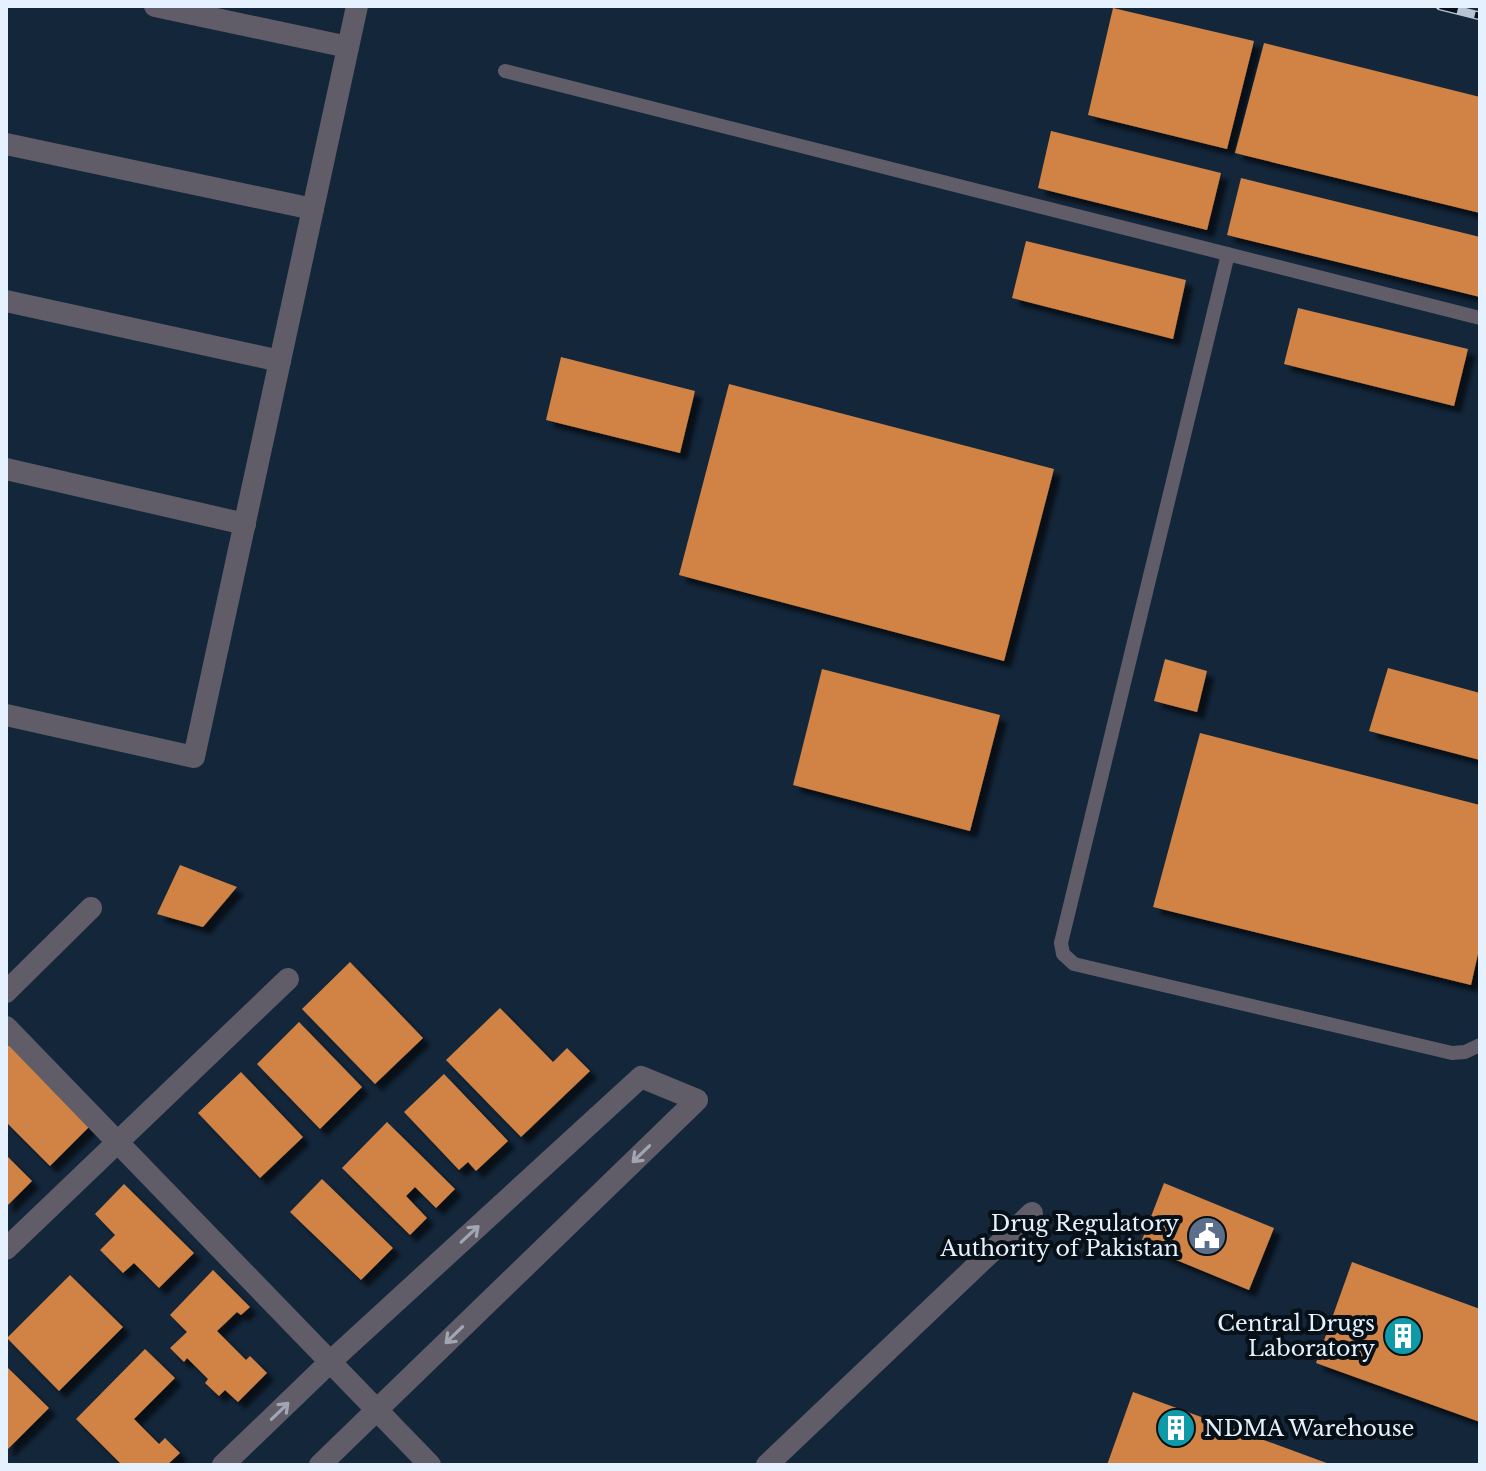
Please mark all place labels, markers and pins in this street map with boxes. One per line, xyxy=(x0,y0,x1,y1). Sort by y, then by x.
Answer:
place label: Drug Regulatory Authority of Pakistan xyxy=(939,1210,1179,1262)
public building icon: Drug Regulatory Authority of Pakistan xyxy=(1186,1215,1228,1257)
place label: Central Drugs Laboratory xyxy=(1217,1310,1375,1362)
building icon: Central Drugs Laboratory xyxy=(1382,1315,1424,1357)
building icon: NDMA Warehouse xyxy=(1155,1407,1197,1449)
place label: NDMA Warehouse xyxy=(1204,1415,1414,1442)

